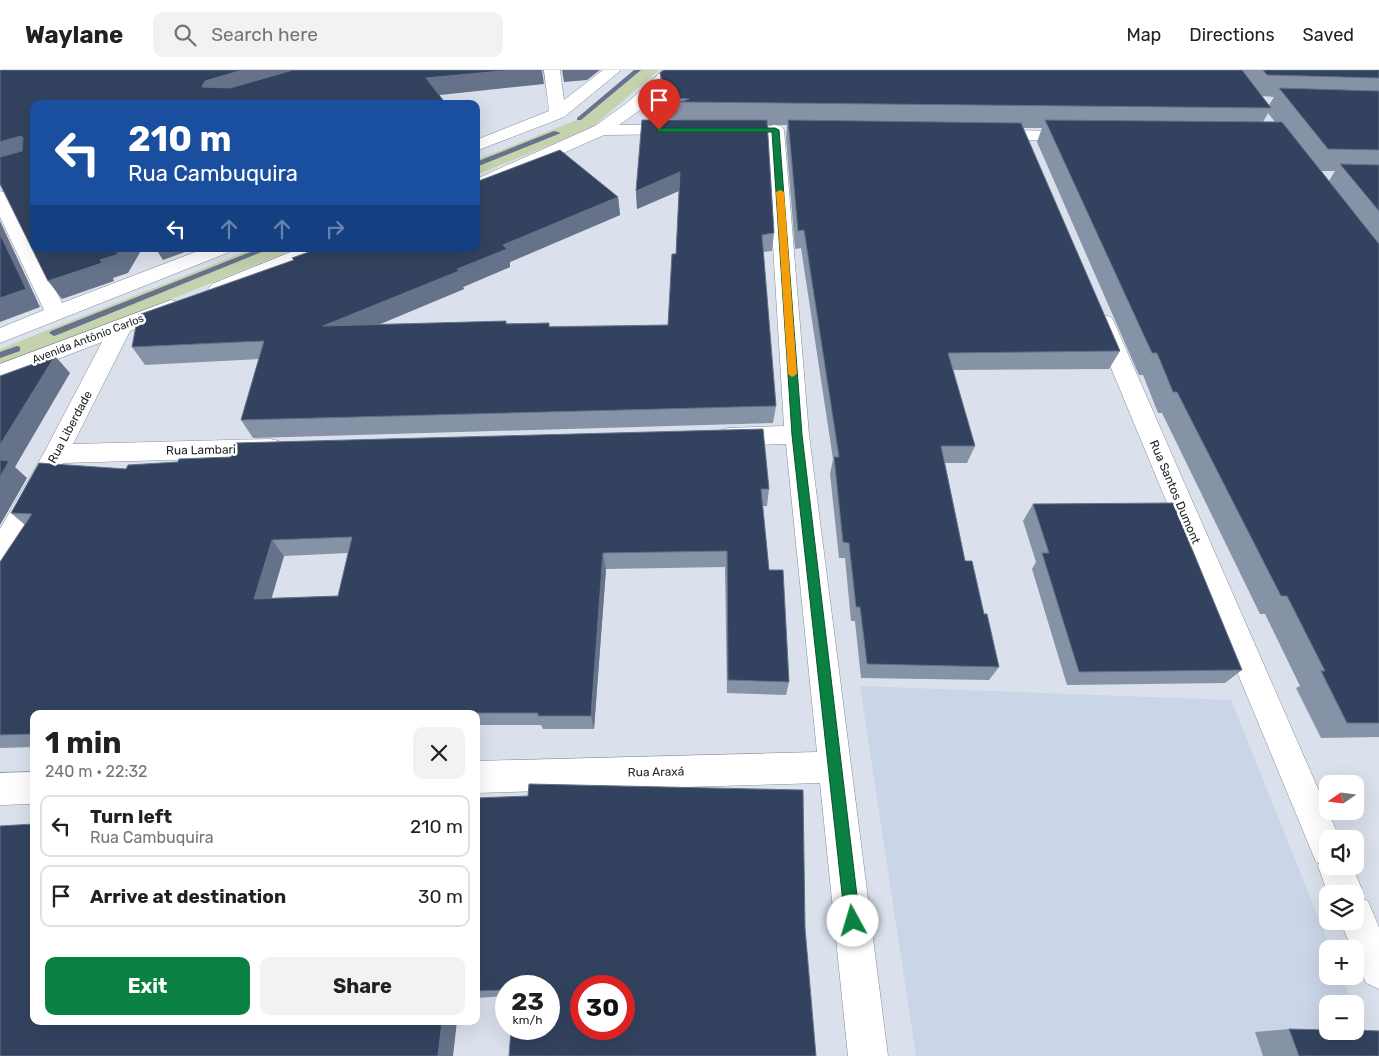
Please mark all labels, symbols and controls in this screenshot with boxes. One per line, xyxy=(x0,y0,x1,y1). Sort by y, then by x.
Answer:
search box xyxy=(153,12,503,57)
text: Waylane xyxy=(25,21,123,49)
icon: search xyxy=(171,21,199,49)
text: Search here xyxy=(211,23,318,46)
text: Map xyxy=(1126,24,1161,46)
text: Directions xyxy=(1189,24,1275,46)
text: Saved xyxy=(1303,24,1354,46)
pin xyxy=(638,79,680,130)
icon: arrive xyxy=(645,86,673,114)
text: 210 m xyxy=(128,118,231,160)
icon: left xyxy=(45,120,110,185)
text: Rua Cambuquira xyxy=(128,160,298,187)
icon: left xyxy=(162,215,190,243)
icon: ahead xyxy=(215,215,243,243)
icon: ahead xyxy=(268,215,296,243)
icon: right xyxy=(321,215,349,243)
street label: Avenida Antônio Carlos xyxy=(30,312,146,366)
street label: Rua Liberdade xyxy=(45,388,95,466)
street label: Rua Santos Dumont xyxy=(1147,438,1203,546)
street label: Rua Lambari xyxy=(166,442,236,458)
text: 1 min xyxy=(45,725,122,761)
button: close xyxy=(413,727,465,779)
text: 240 m · 22:32 xyxy=(45,762,147,781)
street label: Rua Araxá xyxy=(628,765,684,779)
north arrow xyxy=(1319,775,1364,820)
map controls xyxy=(1319,775,1364,1040)
text: Turn left xyxy=(90,805,172,828)
icon: left xyxy=(47,812,75,840)
text: 210 m xyxy=(410,815,463,838)
text: Rua Cambuquira xyxy=(90,828,214,847)
button: sound xyxy=(1319,830,1364,875)
icon: arrive xyxy=(47,882,75,910)
text: Arrive at destination xyxy=(90,885,286,908)
text: 30 m xyxy=(418,885,463,908)
button: layers xyxy=(1319,885,1364,930)
position arrow xyxy=(826,894,878,946)
button: + xyxy=(1319,940,1364,985)
button: Exit xyxy=(45,957,250,1015)
button: Share xyxy=(260,957,465,1015)
speed limit sign: 30 xyxy=(570,975,635,1040)
text: 23 xyxy=(511,987,544,1016)
button: − xyxy=(1319,995,1364,1040)
text: km/h xyxy=(513,1013,542,1027)

